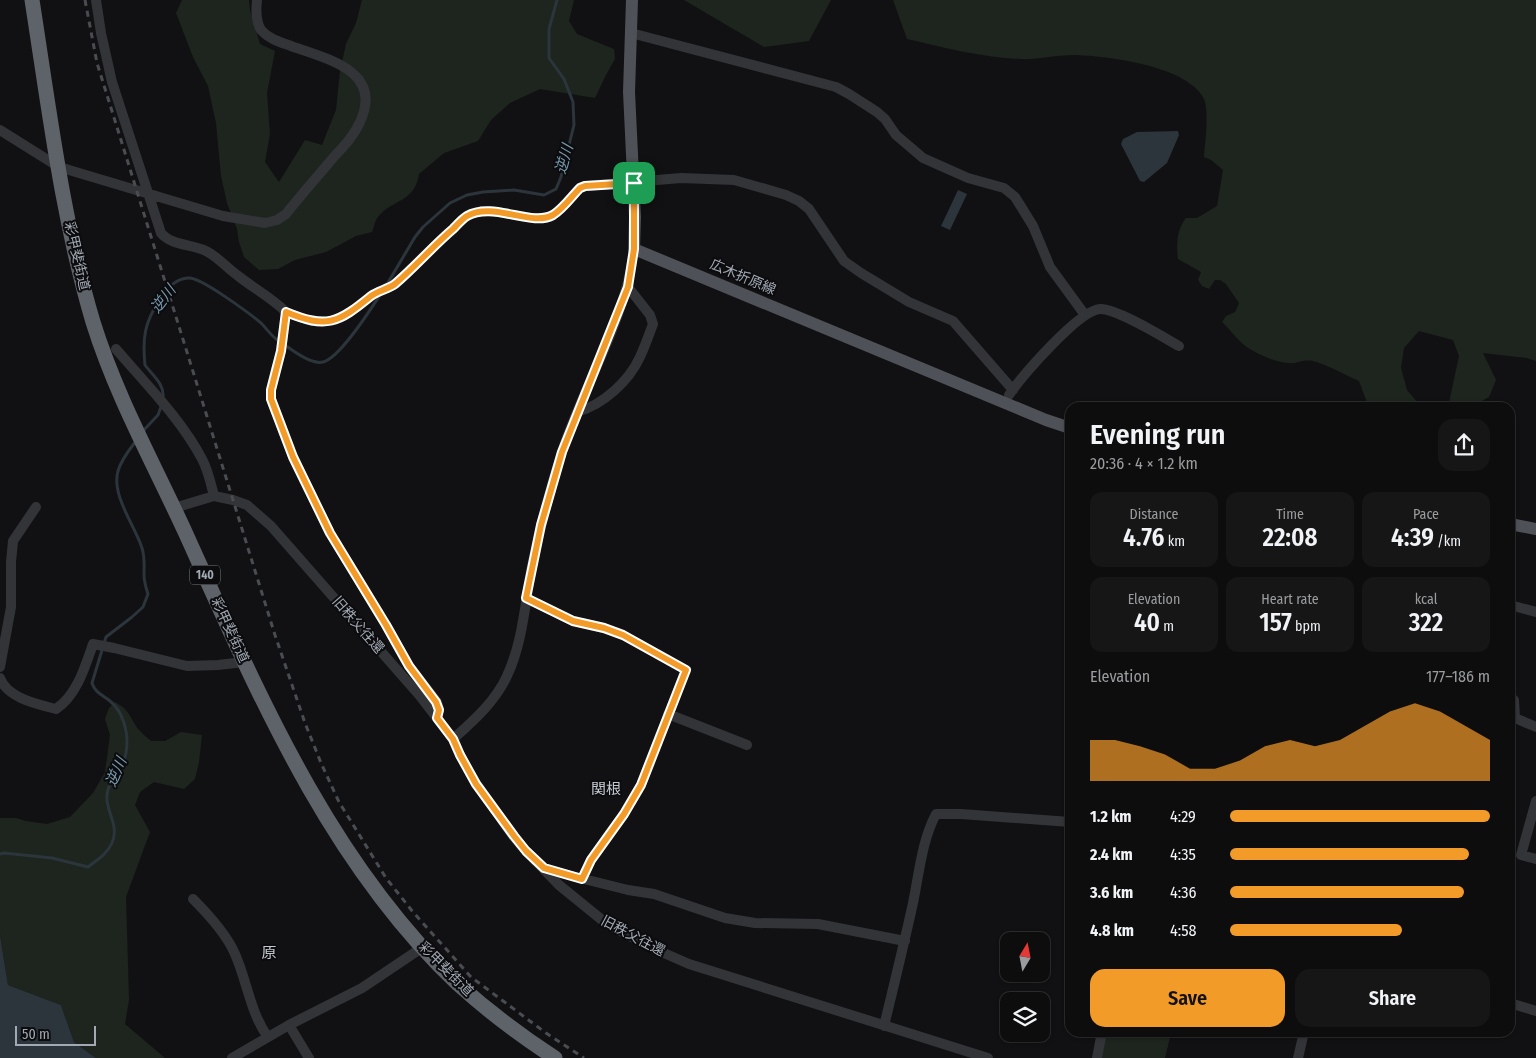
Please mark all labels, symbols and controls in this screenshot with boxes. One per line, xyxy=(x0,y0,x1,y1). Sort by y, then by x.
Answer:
water label: 逆川 xyxy=(551,140,577,176)
pin xyxy=(613,162,655,204)
icon: arrive xyxy=(620,169,648,197)
street label: 彩甲斐街道 xyxy=(61,220,93,292)
street label: 広木折原線 xyxy=(707,256,779,298)
water label: 逆川 xyxy=(147,280,181,316)
text: Evening run xyxy=(1090,418,1225,451)
button: share xyxy=(1438,419,1490,471)
text: 20:36 · 4 × 1.2 km xyxy=(1090,454,1198,473)
text: Distance xyxy=(1130,506,1179,523)
text: Time xyxy=(1276,506,1304,523)
text: Pace xyxy=(1413,506,1439,523)
text: 4.76 xyxy=(1123,523,1164,553)
text: 22:08 xyxy=(1262,523,1318,553)
text: 4:39 xyxy=(1391,523,1434,553)
text: km xyxy=(1164,533,1185,550)
text: /km xyxy=(1434,533,1461,550)
road number: 140 xyxy=(190,566,220,584)
text: Elevation xyxy=(1128,591,1180,608)
text: Heart rate xyxy=(1261,591,1319,608)
text: kcal xyxy=(1415,591,1437,608)
street label: 旧秩父往還 xyxy=(329,593,387,657)
street label: 彩甲斐街道 xyxy=(208,595,252,665)
text: 40 xyxy=(1134,608,1160,638)
text: 157 xyxy=(1259,608,1292,638)
text: 322 xyxy=(1409,608,1443,638)
text: m xyxy=(1160,618,1174,635)
text: bpm xyxy=(1292,618,1321,635)
text: Elevation xyxy=(1090,667,1150,686)
text: 177–186 m xyxy=(1426,667,1490,686)
water label: 逆川 xyxy=(102,753,131,789)
district label: 関根 xyxy=(591,780,621,798)
text: 1.2 km xyxy=(1090,807,1132,826)
text: 4:29 xyxy=(1170,807,1196,826)
text: 2.4 km xyxy=(1090,845,1133,864)
text: 4:35 xyxy=(1170,845,1196,864)
text: 3.6 km xyxy=(1090,883,1133,902)
text: 4:36 xyxy=(1170,883,1196,902)
street label: 旧秩父往還 xyxy=(598,912,668,960)
text: 4.8 km xyxy=(1090,921,1134,940)
text: 4:58 xyxy=(1170,921,1197,940)
north arrow xyxy=(1000,932,1050,982)
map controls xyxy=(1000,932,1050,1042)
street label: 彩甲斐街道 xyxy=(415,938,477,1000)
district label: 原 xyxy=(261,944,277,962)
button: Save xyxy=(1090,969,1285,1027)
button: Share xyxy=(1295,969,1490,1027)
button: layers xyxy=(1000,992,1050,1042)
scale bar xyxy=(15,1023,96,1046)
text: 50 m xyxy=(22,1026,50,1043)

